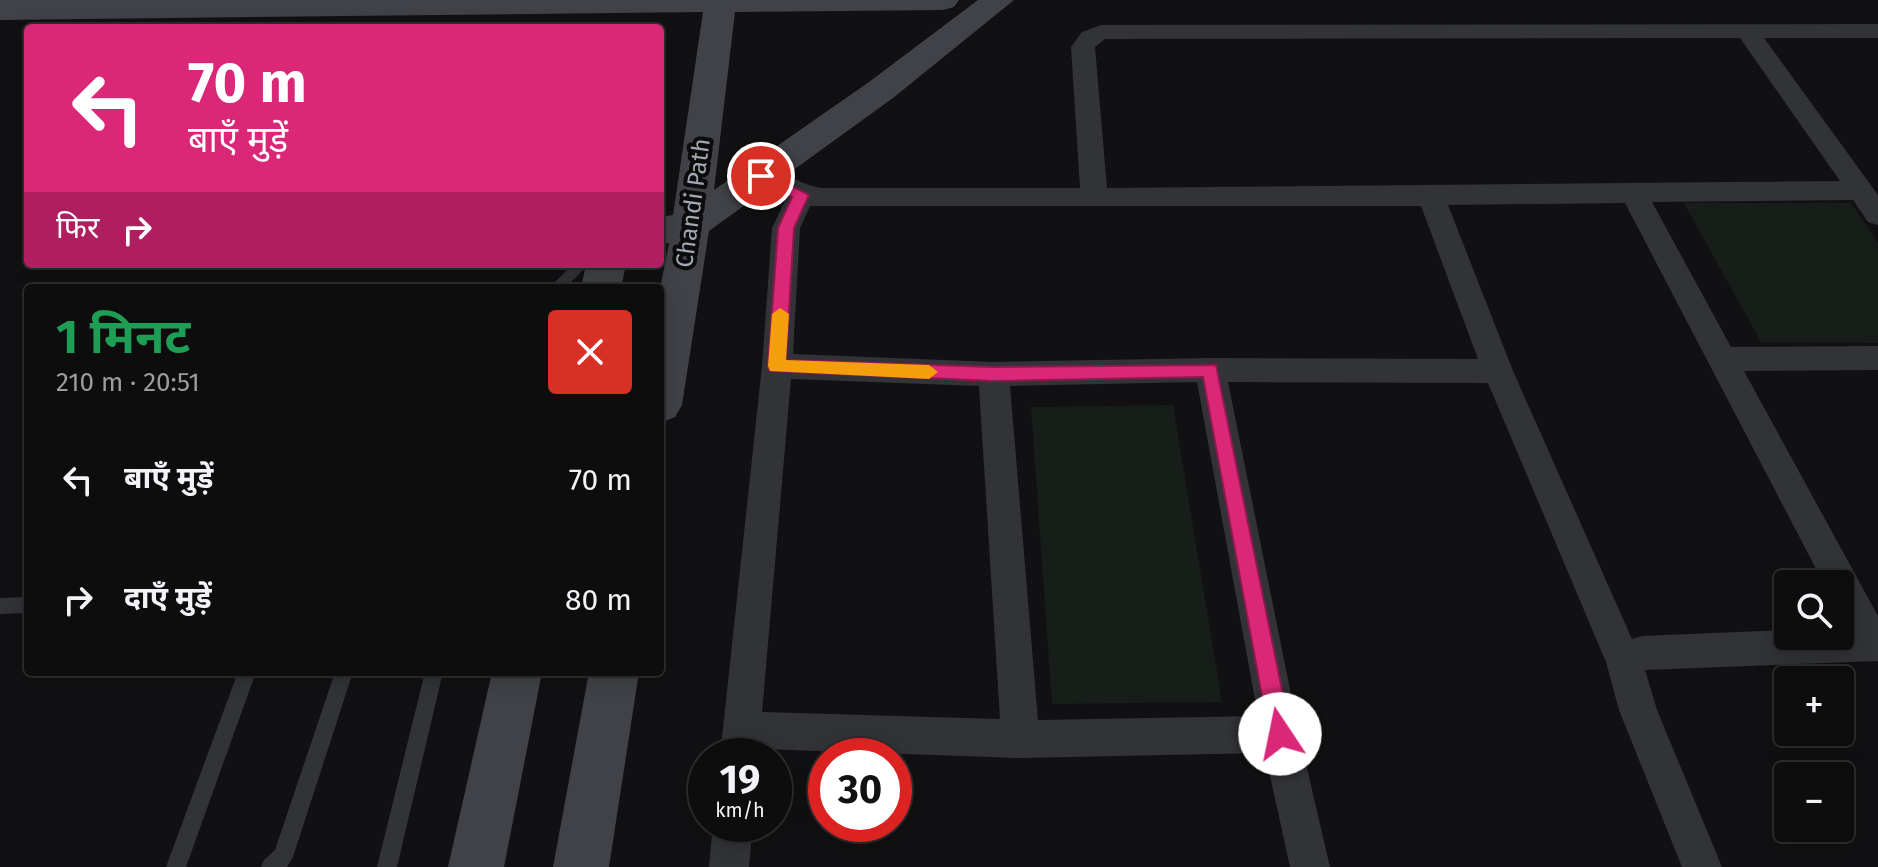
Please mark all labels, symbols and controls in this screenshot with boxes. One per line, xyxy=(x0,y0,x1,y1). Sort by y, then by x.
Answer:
text: 70 m xyxy=(188,50,307,117)
icon: left xyxy=(56,56,160,160)
text: बाएँ मुड़ें xyxy=(188,118,288,162)
street label: Chandi Path xyxy=(670,137,716,269)
pin xyxy=(727,142,795,210)
icon: arrive xyxy=(739,154,783,198)
icon: right xyxy=(115,208,159,252)
text: फिर xyxy=(56,210,99,246)
text: 1 मिनट xyxy=(56,308,190,366)
button: close xyxy=(548,310,632,394)
text: 210 m · 20:51 xyxy=(56,367,200,398)
icon: left xyxy=(56,458,100,502)
text: बाएँ मुड़ें xyxy=(124,460,213,496)
text: 70 m xyxy=(569,462,632,498)
map controls xyxy=(1774,570,1854,842)
button: search xyxy=(1774,570,1854,650)
icon: right xyxy=(56,578,100,622)
text: दाएँ मुड़ें xyxy=(124,580,212,616)
text: 80 m xyxy=(565,582,632,618)
button: + xyxy=(1774,666,1854,746)
position arrow xyxy=(1238,692,1322,776)
speed limit sign: 30 xyxy=(808,738,912,842)
text: 19 xyxy=(720,756,760,804)
button: − xyxy=(1774,762,1854,842)
text: km/h xyxy=(715,798,765,822)

